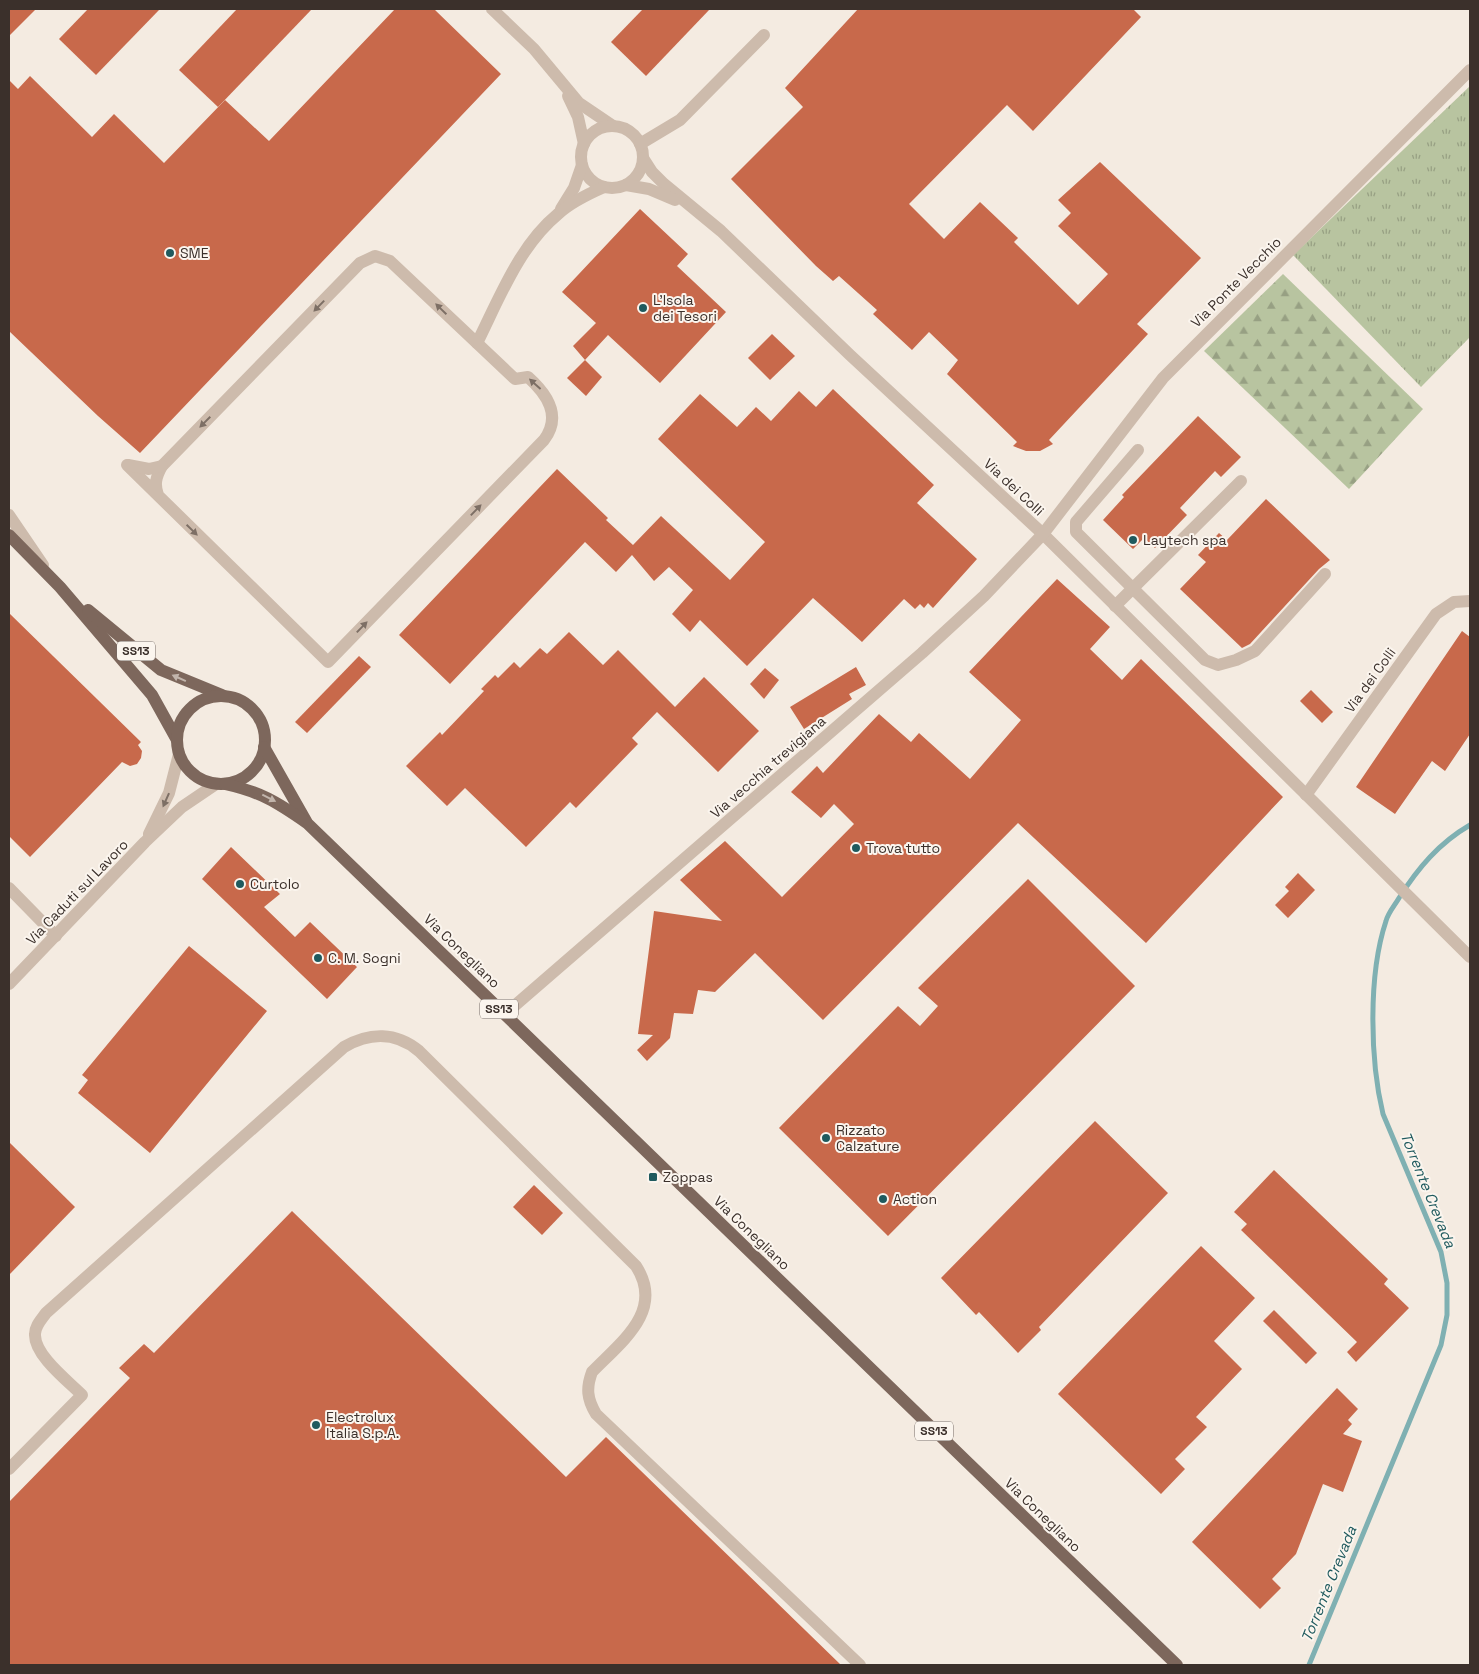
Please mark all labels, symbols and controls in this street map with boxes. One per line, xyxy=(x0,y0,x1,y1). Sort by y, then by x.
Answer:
street label: Via Ponte Vecchio xyxy=(1187,233,1285,331)
place label: SME xyxy=(180,244,209,262)
marker: SME xyxy=(164,247,176,259)
place label: L'Isola dei Tesori xyxy=(653,291,717,325)
one-way arrow xyxy=(313,300,325,312)
marker: L'Isola dei Tesori xyxy=(637,302,649,314)
one-way arrow xyxy=(436,303,448,315)
one-way arrow xyxy=(529,378,542,389)
one-way arrow xyxy=(200,416,212,428)
street label: Via dei Colli xyxy=(980,454,1048,520)
one-way arrow xyxy=(469,505,481,517)
one-way arrow xyxy=(186,523,198,535)
place label: Laytech spa xyxy=(1143,531,1227,549)
marker: Laytech spa xyxy=(1127,534,1139,546)
one-way arrow xyxy=(356,621,368,633)
road number: SS13 xyxy=(117,641,155,660)
street label: Via dei Colli xyxy=(1340,644,1400,716)
one-way arrow xyxy=(172,673,186,681)
street label: Via vecchia trevigiana xyxy=(707,712,829,822)
one-way arrow xyxy=(162,793,170,807)
one-way arrow xyxy=(261,794,276,802)
street label: Via Caduti sul Lavoro xyxy=(22,836,132,948)
place label: Trova tutto xyxy=(866,839,940,857)
marker: Trova tutto xyxy=(850,842,862,854)
place label: Curtolo xyxy=(250,875,300,893)
marker: Curtolo xyxy=(234,878,246,890)
street label: Via Conegliano xyxy=(420,910,504,992)
place label: C. M. Sogni xyxy=(328,949,401,967)
marker: C. M. Sogni xyxy=(312,952,324,964)
road number: SS13 xyxy=(480,1000,518,1019)
place label: Rizzato Calzature xyxy=(836,1121,900,1155)
water label: Torrente Crevada xyxy=(1397,1129,1460,1251)
marker: Rizzato Calzature xyxy=(820,1132,832,1144)
place label: Zoppas xyxy=(663,1168,713,1186)
marker: Zoppas xyxy=(647,1171,659,1183)
place label: Action xyxy=(893,1190,937,1208)
street label: Via Conegliano xyxy=(710,1192,794,1274)
marker: Action xyxy=(877,1193,889,1205)
place label: Electrolux Italia S.p.A. xyxy=(326,1408,399,1442)
marker: Electrolux Italia S.p.A. xyxy=(310,1419,322,1431)
road number: SS13 xyxy=(915,1422,953,1440)
street label: Via Conegliano xyxy=(1001,1474,1085,1556)
water label: Torrente Crevada xyxy=(1297,1523,1361,1644)

